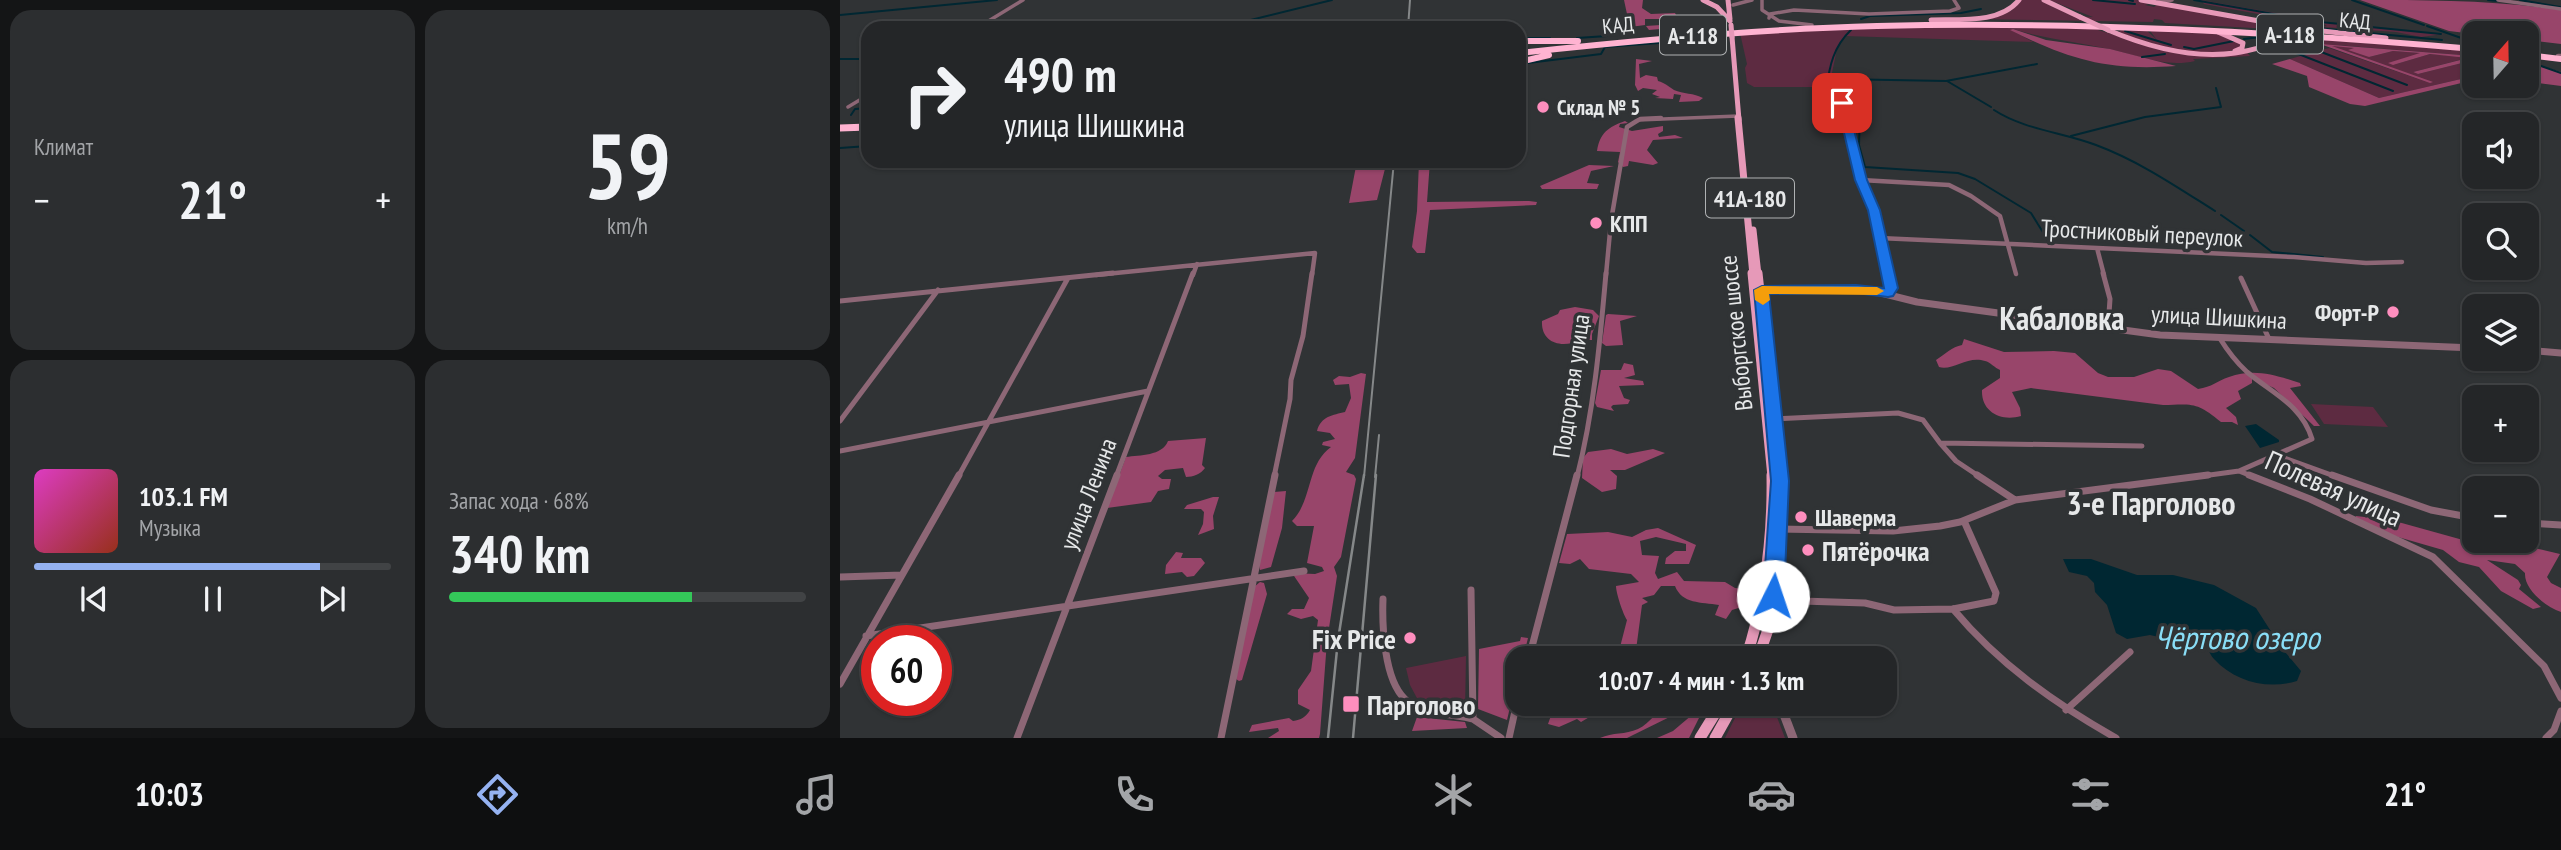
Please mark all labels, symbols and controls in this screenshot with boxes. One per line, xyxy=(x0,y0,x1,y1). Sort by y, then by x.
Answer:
street label: КАД xyxy=(2338,6,2372,36)
street label: КАД xyxy=(1601,10,1635,40)
road number: А-118 xyxy=(2257,14,2323,54)
road number: А-118 xyxy=(1660,16,1726,54)
north arrow xyxy=(2462,21,2539,98)
map controls xyxy=(2462,21,2539,553)
text: 490 m xyxy=(1004,42,1117,106)
icon: right xyxy=(889,49,980,140)
pin xyxy=(1812,73,1872,133)
icon: arrive xyxy=(1823,84,1861,122)
place label: Склад № 5 xyxy=(1557,94,1640,121)
marker: Склад № 5 xyxy=(1535,99,1551,115)
text: улица Шишкина xyxy=(1004,104,1185,146)
text: 59 xyxy=(584,106,671,224)
button: sound xyxy=(2462,112,2539,189)
text: Климат xyxy=(34,132,93,161)
text: 21° xyxy=(178,166,247,233)
text: − xyxy=(34,175,50,224)
text: + xyxy=(375,175,391,224)
road number: 41А-180 xyxy=(1706,178,1794,218)
button: search xyxy=(2462,203,2539,280)
place label: КПП xyxy=(1610,208,1648,239)
text: km/h xyxy=(607,211,648,240)
street label: Тростниковый переулок xyxy=(2040,212,2245,254)
marker: КПП xyxy=(1588,215,1604,231)
street label: Выборгское шоссе xyxy=(1712,254,1760,412)
button: layers xyxy=(2462,294,2539,371)
district label: Кабаловка xyxy=(1999,297,2125,339)
place label: Форт-Р xyxy=(2315,297,2380,328)
street label: улица Шишкина xyxy=(2150,298,2288,336)
marker: Форт-Р xyxy=(2385,304,2401,320)
street label: Подгорная улица xyxy=(1546,312,1596,460)
button: + xyxy=(2462,385,2539,462)
street label: улица Ленина xyxy=(1053,434,1123,554)
street label: Полевая улица xyxy=(2260,441,2408,535)
button: − xyxy=(2462,476,2539,553)
text: 103.1 FM xyxy=(139,480,228,513)
district label: 3-е Парголово xyxy=(2066,482,2236,524)
text: Запас хода · 68% xyxy=(449,486,589,515)
place label: Шаверма xyxy=(1815,502,1896,533)
marker: Шаверма xyxy=(1793,509,1809,525)
text: Музыка xyxy=(139,513,201,542)
text: 340 km xyxy=(449,520,590,587)
place label: Пятёрочка xyxy=(1822,532,1930,569)
marker: Пятёрочка xyxy=(1800,542,1816,558)
position arrow xyxy=(1736,559,1810,633)
icon: previous xyxy=(75,580,113,618)
icon: pause xyxy=(194,580,232,618)
icon: next xyxy=(313,580,351,618)
water label: Чёртово озеро xyxy=(2154,616,2322,658)
place label: Fix Price xyxy=(1312,620,1396,657)
speed limit sign: 60 xyxy=(861,625,952,716)
marker: Fix Price xyxy=(1402,630,1418,646)
text: 10:07 · 4 мин · 1.3 km xyxy=(1598,664,1804,697)
place label: Парголово xyxy=(1367,686,1475,723)
marker: Парголово xyxy=(1341,694,1361,714)
icon: directions xyxy=(473,770,522,819)
icon: music xyxy=(792,770,841,819)
icon: phone xyxy=(1110,770,1159,819)
icon: climate xyxy=(1429,770,1478,819)
icon: car xyxy=(1747,770,1796,819)
icon: filters xyxy=(2066,770,2115,819)
text: 10:03 xyxy=(135,773,204,815)
text: 21° xyxy=(2384,773,2426,815)

